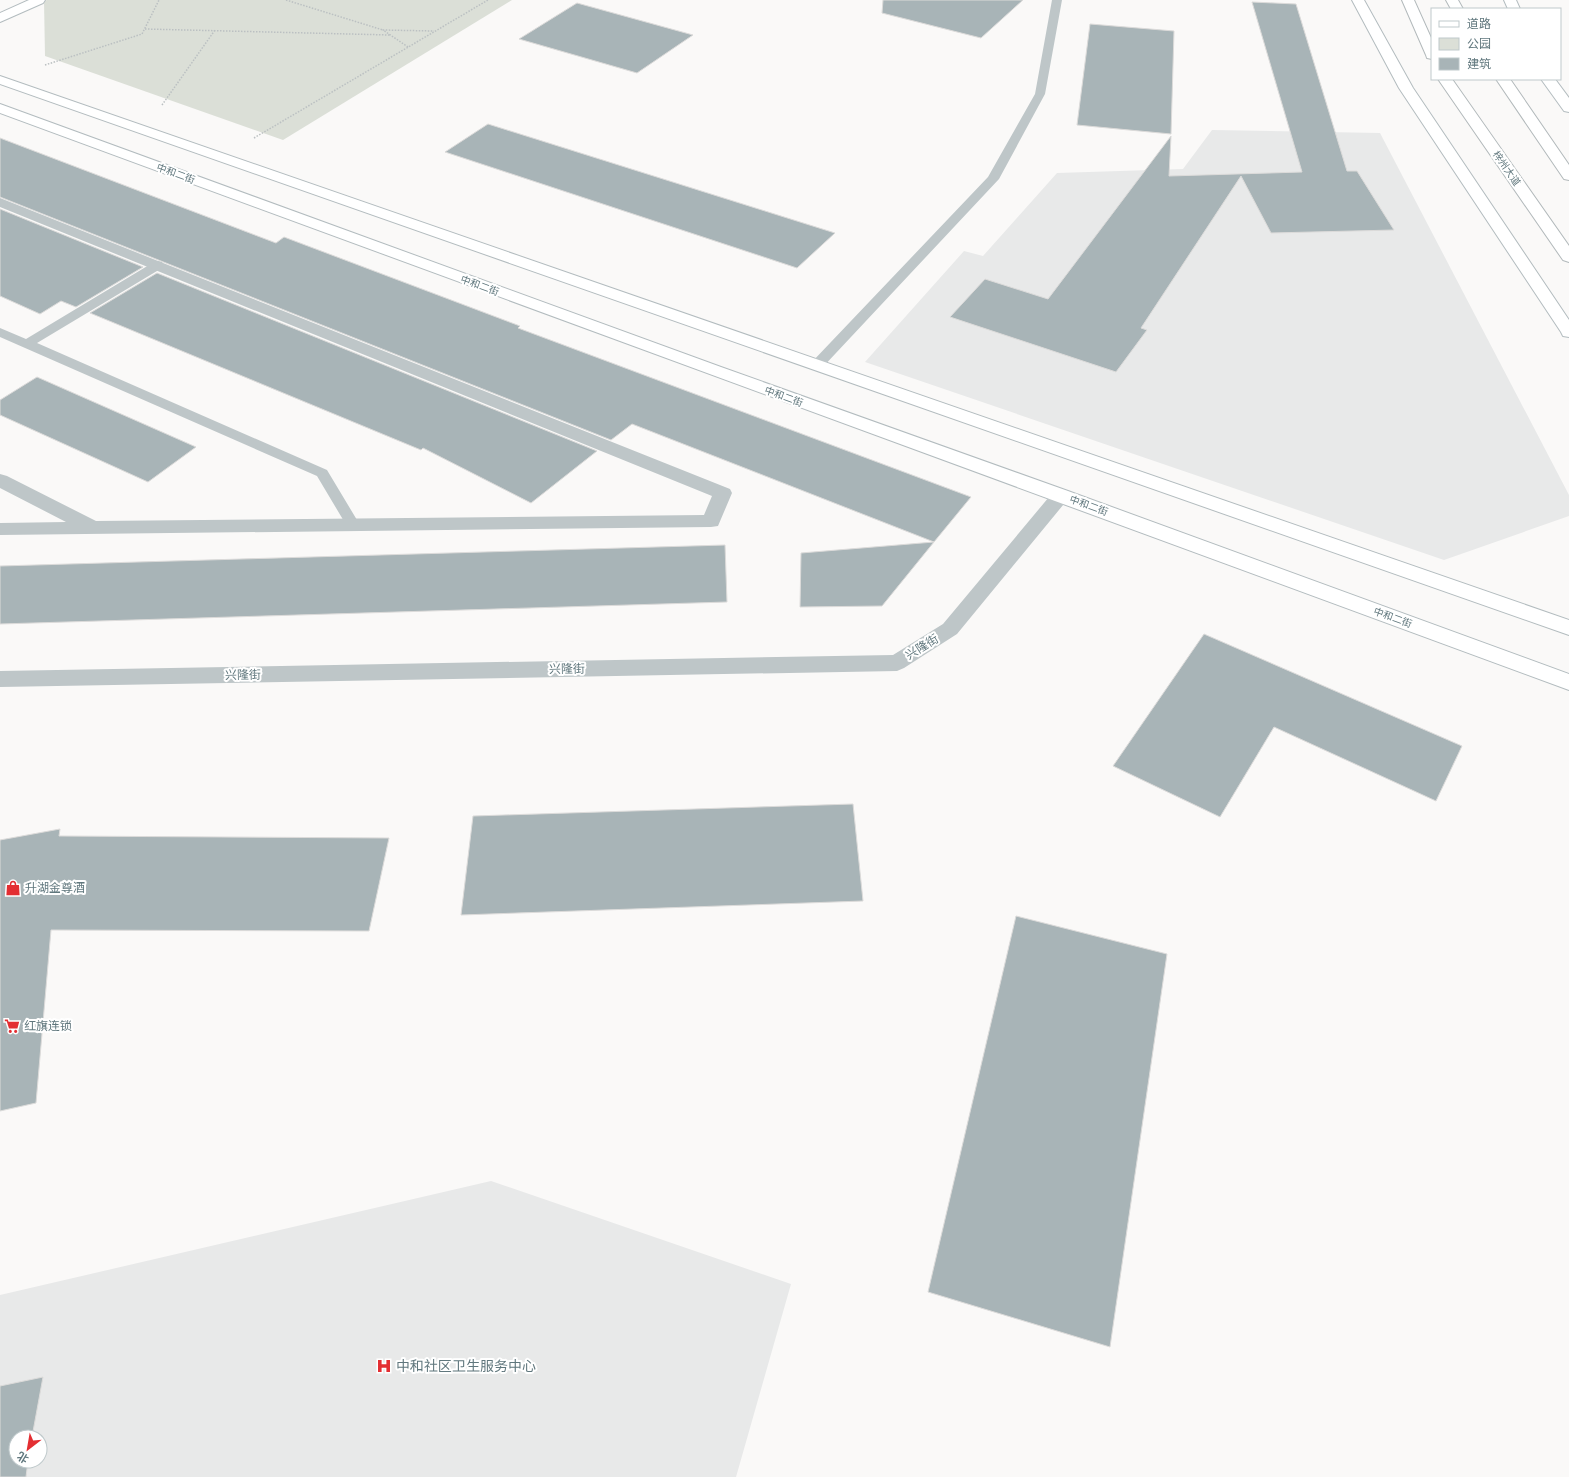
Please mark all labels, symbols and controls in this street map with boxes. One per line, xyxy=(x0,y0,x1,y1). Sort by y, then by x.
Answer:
legend xyxy=(1431,8,1561,80)
text: 道路 xyxy=(1467,17,1491,31)
text: 公园 xyxy=(1467,37,1491,51)
text: 建筑 xyxy=(1467,57,1491,71)
street label: 梓州大道 xyxy=(1491,149,1523,188)
street label: 中和二街 xyxy=(155,161,197,185)
street label: 中和二街 xyxy=(459,273,501,297)
street label: 中和二街 xyxy=(763,384,805,408)
street label: 中和二街 xyxy=(1068,493,1110,517)
street label: 中和二街 xyxy=(1372,605,1414,629)
street label: 兴隆街 xyxy=(903,632,941,662)
street label: 兴隆街 xyxy=(549,662,585,676)
street label: 兴隆街 xyxy=(225,668,261,682)
shop icon: 升湖金尊酒 xyxy=(4,879,22,897)
place label: 升湖金尊酒 xyxy=(25,881,85,895)
supermarket icon: 红旗连锁 xyxy=(3,1017,21,1035)
place label: 红旗连锁 xyxy=(24,1019,72,1033)
hospital icon: 中和社区卫生服务中心 xyxy=(375,1357,393,1375)
place label: 中和社区卫生服务中心 xyxy=(396,1358,536,1374)
north arrow xyxy=(8,1429,48,1469)
text: 北 xyxy=(15,1450,31,1466)

